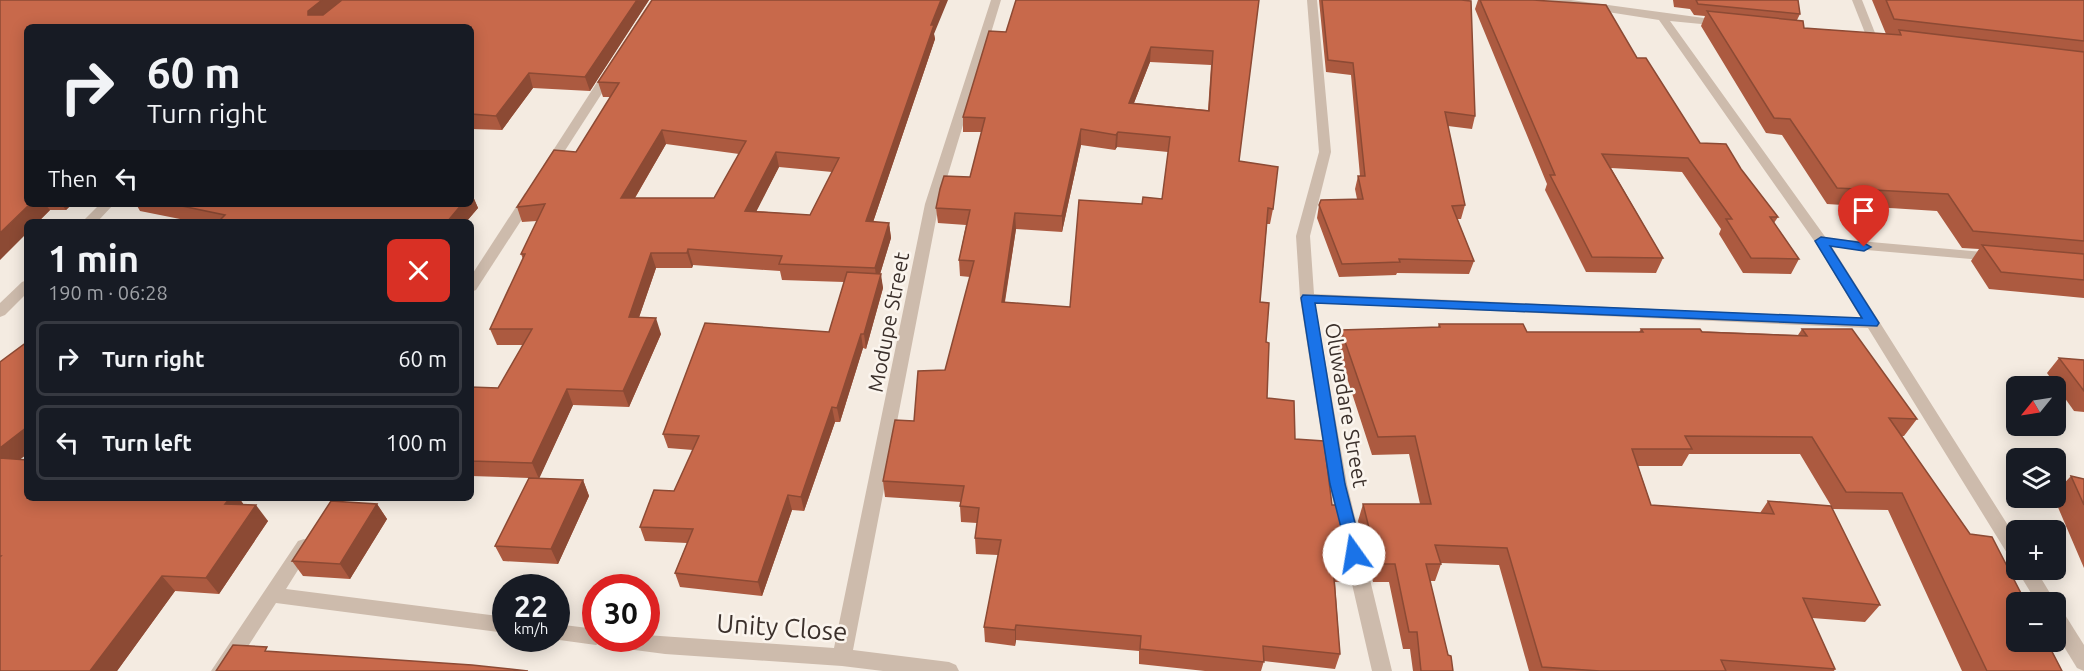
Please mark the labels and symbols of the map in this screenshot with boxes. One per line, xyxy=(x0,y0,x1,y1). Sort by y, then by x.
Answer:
pin xyxy=(1838,185,1889,247)
street label: Modupe Street xyxy=(863,250,913,394)
street label: Oluwadare Street xyxy=(1321,321,1373,489)
north arrow xyxy=(2006,376,2066,436)
position arrow xyxy=(1322,522,1386,586)
speed limit sign: 30 xyxy=(582,574,660,652)
street label: Unity Close xyxy=(716,608,848,646)

